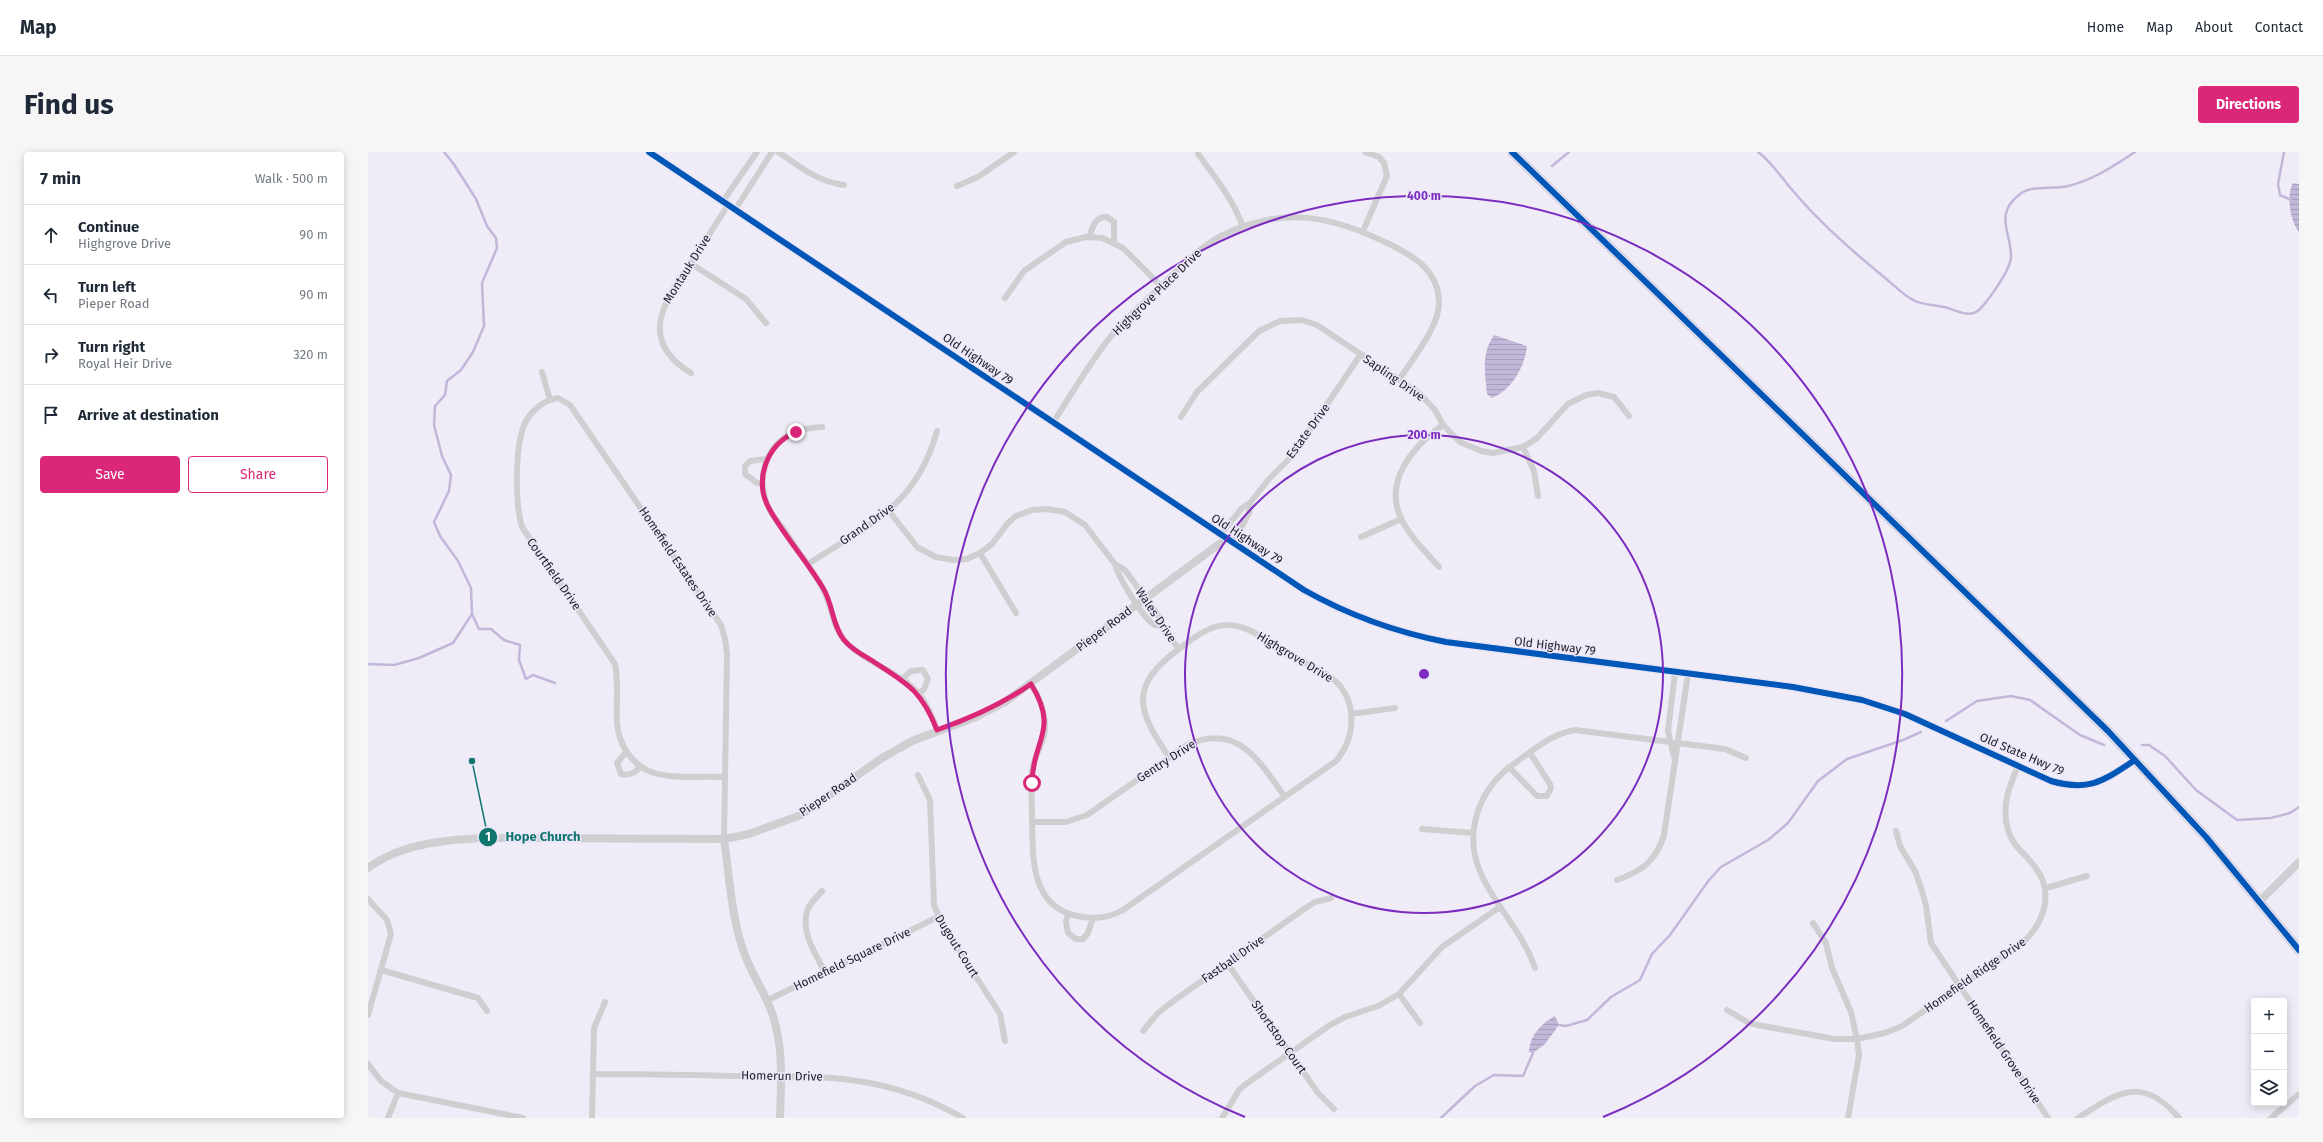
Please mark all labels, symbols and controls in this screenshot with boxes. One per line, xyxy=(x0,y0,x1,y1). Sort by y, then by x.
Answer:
text: Map xyxy=(20,16,57,39)
text: Home xyxy=(2087,19,2124,36)
text: Map xyxy=(2146,19,2173,36)
text: About xyxy=(2195,19,2233,36)
text: Contact xyxy=(2255,19,2303,36)
button: Directions xyxy=(2198,86,2299,123)
text: Find us xyxy=(24,88,114,121)
text: 7 min xyxy=(40,168,81,189)
text: Walk · 500 m xyxy=(255,171,328,186)
text: 400 m xyxy=(1407,189,1441,203)
text: Continue xyxy=(78,218,139,236)
icon: ahead xyxy=(40,224,62,246)
text: 90 m xyxy=(299,227,328,242)
street label: Montauk Drive xyxy=(660,232,714,306)
text: Highgrove Drive xyxy=(78,236,171,251)
street label: Highgrove Place Drive xyxy=(1110,246,1204,338)
text: Turn left xyxy=(78,278,136,296)
icon: left xyxy=(40,284,62,306)
text: 90 m xyxy=(299,287,328,302)
text: Pieper Road xyxy=(78,296,150,311)
street label: Old Highway 79 xyxy=(940,330,1016,388)
text: Turn right xyxy=(78,338,145,356)
icon: right xyxy=(40,344,62,366)
text: 320 m xyxy=(293,347,328,362)
street label: Sapling Drive xyxy=(1361,352,1427,404)
text: Royal Heir Drive xyxy=(78,356,172,371)
street label: Estate Drive xyxy=(1283,401,1333,461)
icon: arrive xyxy=(40,404,62,426)
text: Arrive at destination xyxy=(78,406,219,424)
route end xyxy=(787,423,805,441)
text: 200 m xyxy=(1407,428,1441,442)
button: Save xyxy=(40,456,180,493)
button: Share xyxy=(188,456,328,493)
street label: Grand Drive xyxy=(837,500,897,548)
street label: Homefield Estates Drive xyxy=(636,504,720,620)
street label: Old Highway 79 xyxy=(1209,511,1285,567)
street label: Courtfield Drive xyxy=(524,535,584,613)
street label: Wales Drive xyxy=(1133,585,1179,645)
street label: Pieper Road xyxy=(1073,604,1135,654)
street label: Highgrove Drive xyxy=(1255,629,1335,685)
street label: Old Highway 79 xyxy=(1513,634,1597,658)
centre of rings xyxy=(1417,667,1431,681)
street label: Old State Hwy 79 xyxy=(1978,730,2066,778)
street label: Gentry Drive xyxy=(1134,737,1198,785)
street label: Pieper Road xyxy=(797,771,859,819)
route start xyxy=(1023,774,1041,792)
callout: Hope Church xyxy=(478,824,589,849)
text: Hope Church xyxy=(505,829,581,844)
text: 1 xyxy=(485,830,491,844)
street label: Dugout Court xyxy=(932,912,982,981)
street label: Homefield Square Drive xyxy=(791,925,913,993)
street label: Fastball Drive xyxy=(1199,932,1267,986)
street label: Homefield Ridge Drive xyxy=(1921,935,2029,1015)
street label: Shortstop Court xyxy=(1249,998,1310,1077)
street label: Homefield Grove Drive xyxy=(1964,998,2044,1106)
map controls xyxy=(2251,998,2287,1106)
button: + xyxy=(2251,998,2287,1034)
button: − xyxy=(2251,1034,2287,1070)
street label: Homerun Drive xyxy=(741,1068,823,1084)
button: layers xyxy=(2251,1070,2287,1106)

